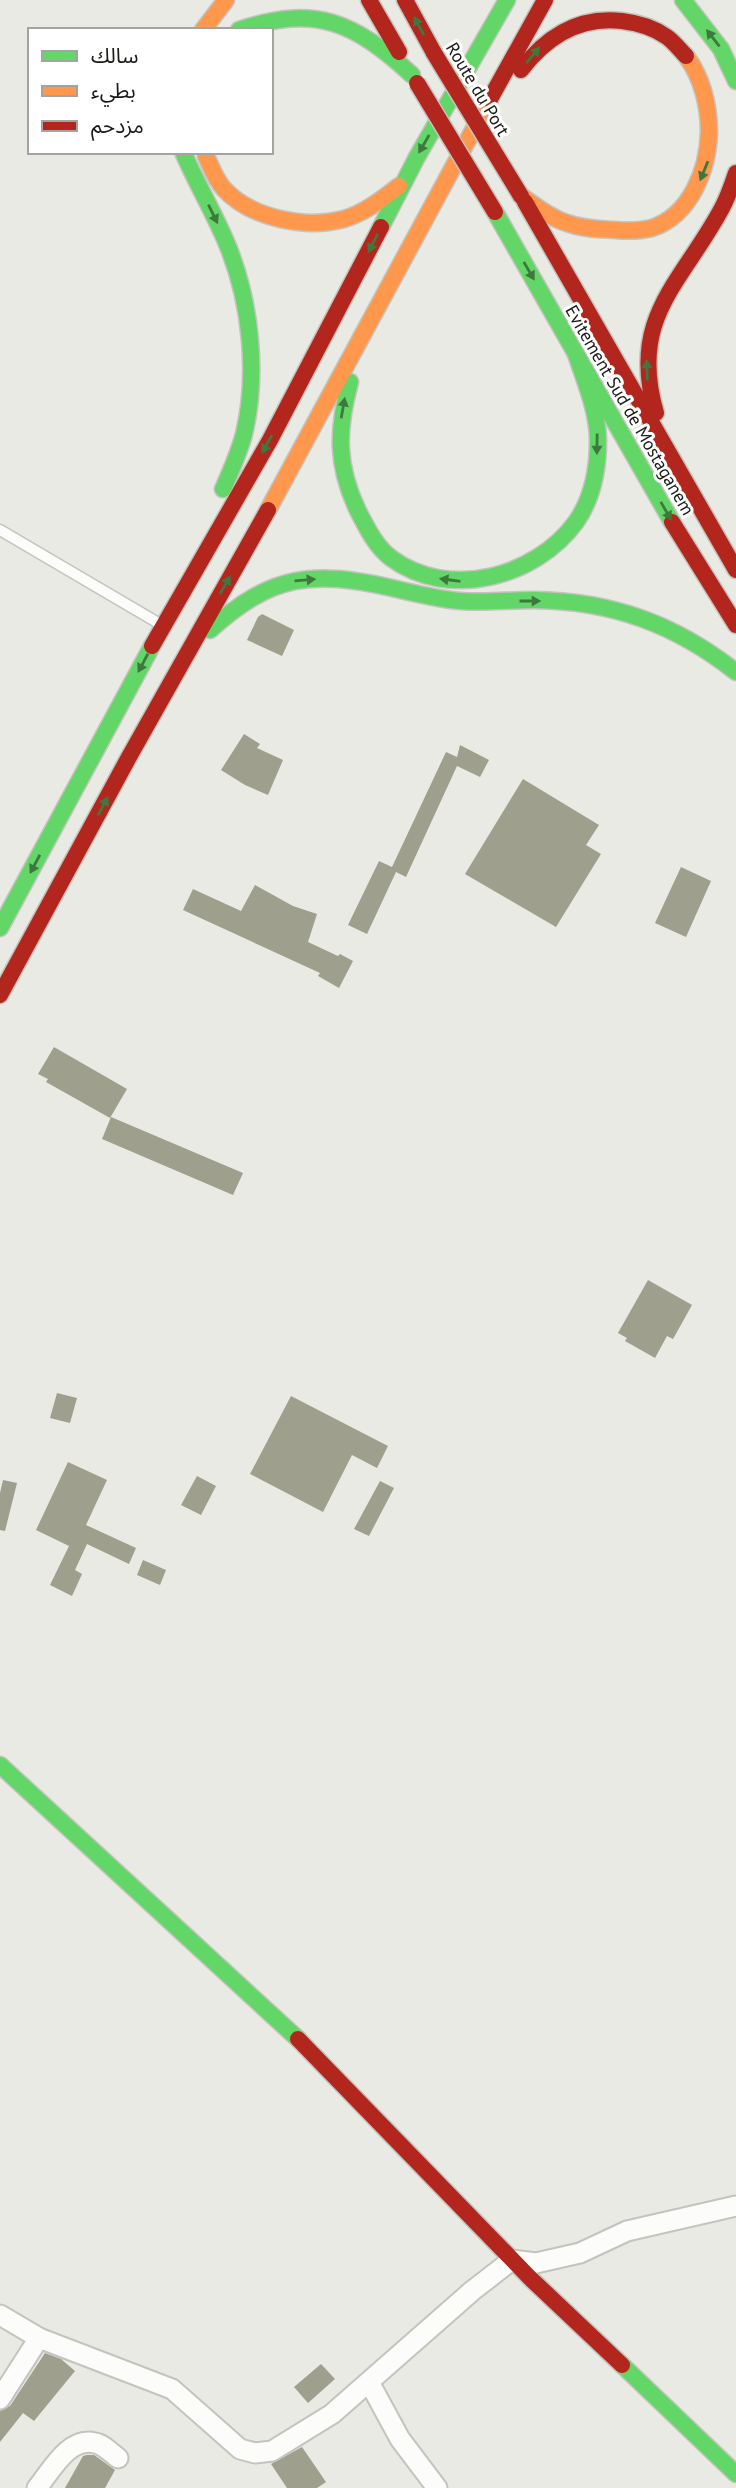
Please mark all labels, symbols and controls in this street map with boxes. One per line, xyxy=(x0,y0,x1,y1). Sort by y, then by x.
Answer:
one-way arrow xyxy=(414,16,425,36)
legend xyxy=(28,28,273,154)
one-way arrow xyxy=(706,30,721,48)
street label: Route du Port xyxy=(441,38,515,140)
text: سالك xyxy=(91,42,138,69)
one-way arrow xyxy=(525,46,540,63)
text: بطيء xyxy=(91,77,136,107)
text: مزدحم xyxy=(91,112,144,141)
one-way arrow xyxy=(418,135,430,154)
one-way arrow xyxy=(699,161,710,182)
one-way arrow xyxy=(207,204,219,224)
one-way arrow xyxy=(367,233,378,253)
one-way arrow xyxy=(523,261,535,281)
street label: Evitement Sud de Mostaganem xyxy=(560,301,700,519)
one-way arrow xyxy=(642,359,653,381)
one-way arrow xyxy=(338,397,349,419)
one-way arrow xyxy=(591,433,603,455)
one-way arrow xyxy=(261,435,273,454)
one-way arrow xyxy=(660,501,672,521)
one-way arrow xyxy=(294,574,316,585)
one-way arrow xyxy=(439,574,461,585)
one-way arrow xyxy=(219,576,231,595)
one-way arrow xyxy=(520,595,542,607)
one-way arrow xyxy=(137,654,149,673)
one-way arrow xyxy=(96,795,108,815)
one-way arrow xyxy=(29,854,41,874)

